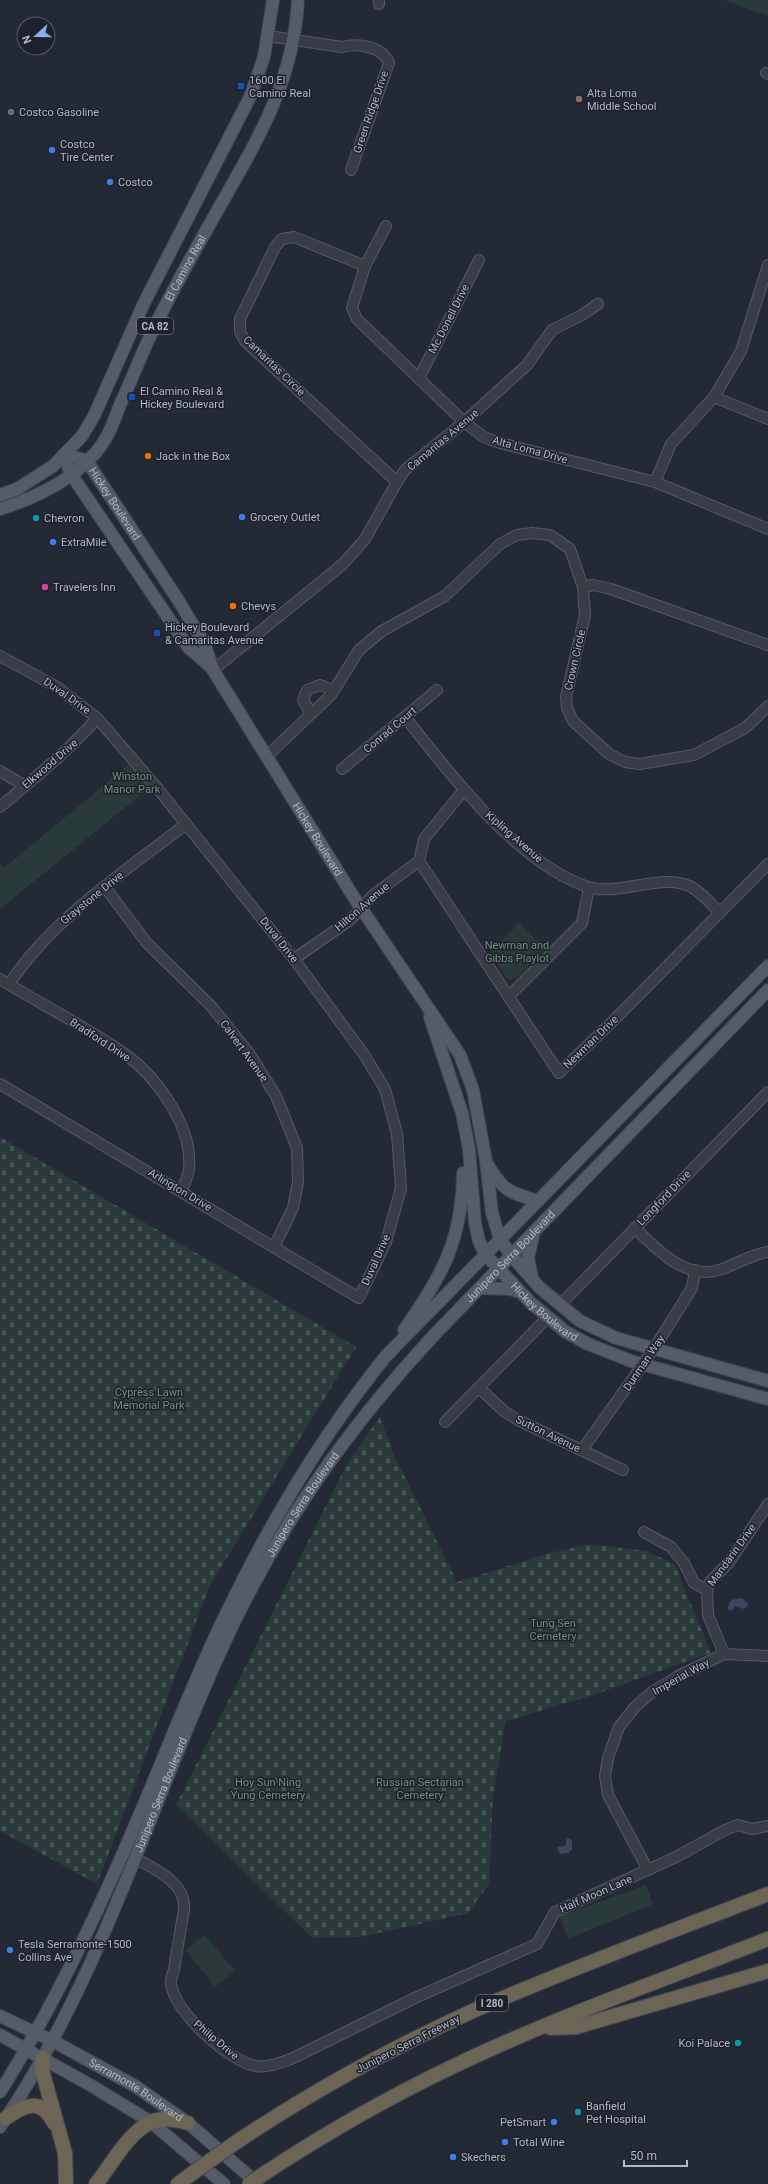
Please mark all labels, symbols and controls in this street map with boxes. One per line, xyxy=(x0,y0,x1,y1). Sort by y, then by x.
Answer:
north arrow xyxy=(16,16,56,56)
text: N xyxy=(20,33,35,45)
street label: Green Ridge Drive xyxy=(351,69,391,155)
place label: 1600 El Camino Real xyxy=(249,74,311,100)
marker: 1600 El Camino Real xyxy=(236,81,246,91)
place label: Alta Loma Middle School xyxy=(587,87,657,113)
marker: Alta Loma Middle School xyxy=(574,94,584,104)
place label: Costco Gasoline xyxy=(19,106,99,119)
marker: Costco Gasoline xyxy=(6,107,16,117)
place label: Costco Tire Center xyxy=(60,138,114,164)
marker: Costco Tire Center xyxy=(47,145,57,155)
place label: Costco xyxy=(118,176,153,189)
marker: Costco xyxy=(105,177,115,187)
street label: El Camino Real xyxy=(162,233,209,303)
street label: Mc Donell Drive xyxy=(426,282,472,356)
road number: CA 82 xyxy=(137,318,173,334)
street label: Camaritas Circle xyxy=(240,333,308,399)
place label: El Camino Real & Hickey Boulevard xyxy=(140,385,224,411)
marker: El Camino Real & Hickey Boulevard xyxy=(127,392,137,402)
street label: Camaritas Avenue xyxy=(405,406,481,474)
street label: Alta Loma Drive xyxy=(491,434,569,466)
place label: Jack in the Box xyxy=(156,450,231,463)
marker: Jack in the Box xyxy=(143,451,153,461)
street label: Hickey Boulevard xyxy=(86,465,143,542)
place label: Grocery Outlet xyxy=(250,511,320,524)
place label: Chevron xyxy=(44,512,84,525)
marker: Grocery Outlet xyxy=(237,512,247,522)
marker: Chevron xyxy=(31,513,41,523)
place label: ExtraMile xyxy=(61,536,107,549)
marker: ExtraMile xyxy=(48,537,58,547)
place label: Travelers Inn xyxy=(53,581,115,594)
marker: Travelers Inn xyxy=(40,582,50,592)
place label: Chevys xyxy=(241,600,277,613)
marker: Chevys xyxy=(228,601,238,611)
place label: Hickey Boulevard & Camaritas Avenue xyxy=(165,621,264,647)
marker: Hickey Boulevard & Camaritas Avenue xyxy=(152,628,162,638)
street label: Crown Circle xyxy=(562,628,588,692)
street label: Duval Drive xyxy=(41,675,93,717)
street label: Conrad Court xyxy=(361,704,419,756)
street label: Elkwood Drive xyxy=(20,736,80,792)
park label: Winston Manor Park xyxy=(104,770,161,796)
street label: Hickey Boulevard xyxy=(290,800,346,878)
street label: Kipling Avenue xyxy=(483,808,546,866)
street label: Graystone Drive xyxy=(58,869,126,927)
street label: Hilton Avenue xyxy=(332,880,392,934)
street label: Duval Drive xyxy=(257,914,301,966)
park label: Newman and Gibbs Playlot xyxy=(485,939,549,965)
street label: Newman Drive xyxy=(561,1013,621,1071)
street label: Bradford Drive xyxy=(67,1016,133,1065)
street label: Calvert Avenue xyxy=(217,1018,271,1085)
street label: Arlington Drive xyxy=(146,1166,214,1214)
street label: Longford Drive xyxy=(634,1168,694,1228)
street label: Junipero Serra Boulevard xyxy=(463,1208,557,1305)
street label: Duval Drive xyxy=(359,1232,393,1288)
street label: Hickey Boulevard xyxy=(508,1279,580,1344)
street label: Dunman Way xyxy=(621,1332,668,1393)
park label: Cypress Lawn Memorial Park xyxy=(113,1386,185,1412)
street label: Sutton Avenue xyxy=(513,1413,583,1455)
street label: Junipero Serra Boulevard xyxy=(264,1449,342,1559)
street label: Mandarin Drive xyxy=(705,1521,759,1589)
park label: Tung Sen Cemetery xyxy=(530,1617,577,1643)
street label: Imperial Way xyxy=(650,1656,712,1698)
street label: Junipero Serra Boulevard xyxy=(132,1735,189,1854)
park label: Hoy Sun Ning Yung Cemetery xyxy=(231,1776,306,1802)
park label: Russian Sectarian Cemetery xyxy=(376,1776,464,1802)
street label: Half Moon Lane xyxy=(558,1872,634,1916)
place label: Tesla Serramonte-1500 Collins Ave xyxy=(18,1938,132,1964)
marker: Tesla Serramonte-1500 Collins Ave xyxy=(5,1945,15,1955)
road number: I 280 xyxy=(476,1995,508,2011)
street label: Junipero Serra Freeway xyxy=(354,2012,463,2076)
street label: Philip Drive xyxy=(191,2017,241,2063)
place label: Koi Palace xyxy=(678,2037,730,2050)
marker: Koi Palace xyxy=(733,2038,743,2048)
street label: Serramonte Boulevard xyxy=(87,2056,186,2124)
place label: Banfield Pet Hospital xyxy=(586,2100,646,2126)
marker: Banfield Pet Hospital xyxy=(573,2107,583,2117)
place label: PetSmart xyxy=(500,2116,546,2129)
marker: PetSmart xyxy=(549,2117,559,2127)
place label: Total Wine xyxy=(513,2136,565,2149)
marker: Total Wine xyxy=(500,2137,510,2147)
scale bar xyxy=(624,2142,687,2168)
text: 50 m xyxy=(630,2149,657,2163)
place label: Skechers xyxy=(461,2151,506,2164)
marker: Skechers xyxy=(448,2152,458,2162)

